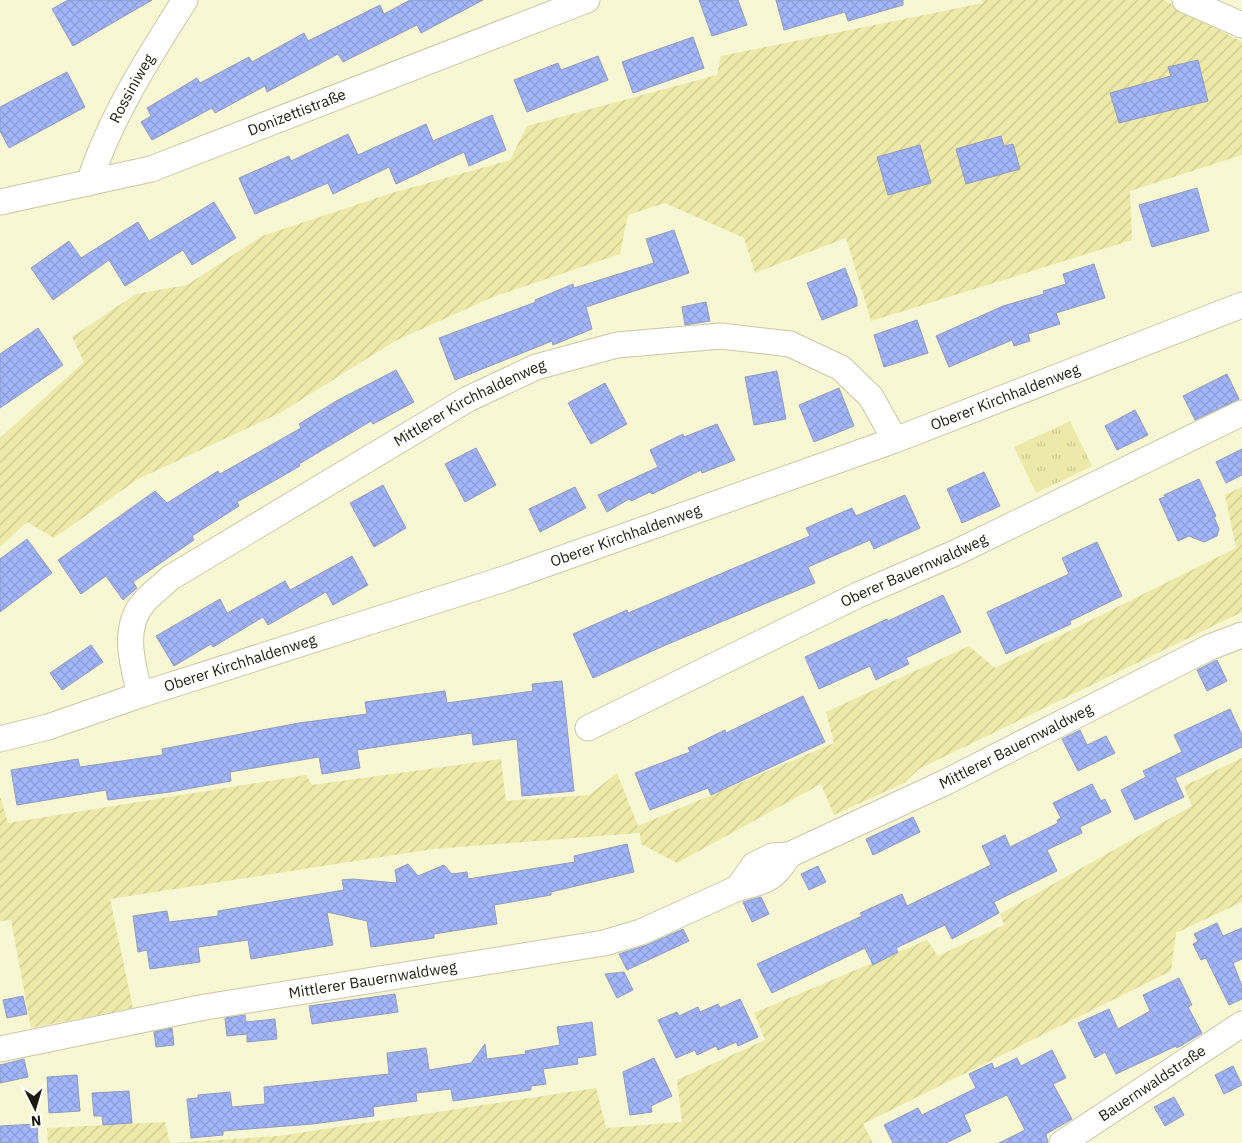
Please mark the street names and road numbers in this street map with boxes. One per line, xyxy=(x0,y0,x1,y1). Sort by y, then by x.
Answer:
street label: Rossiniweg xyxy=(105,50,158,126)
street label: Donizettistraße xyxy=(245,84,349,140)
street label: Mittlerer Kirchhaldenweg xyxy=(390,355,548,451)
street label: Oberer Kirchhaldenweg xyxy=(927,359,1082,434)
street label: Oberer Kirchhaldenweg xyxy=(547,500,704,571)
street label: Oberer Bauernwaldweg xyxy=(837,529,990,611)
street label: Oberer Kirchhaldenweg xyxy=(161,629,319,696)
street label: Mittlerer Bauernwaldweg xyxy=(936,699,1096,793)
street label: Mittlerer Bauernwaldweg xyxy=(287,957,458,1002)
street label: Bauernwaldstraße xyxy=(1095,1041,1209,1125)

